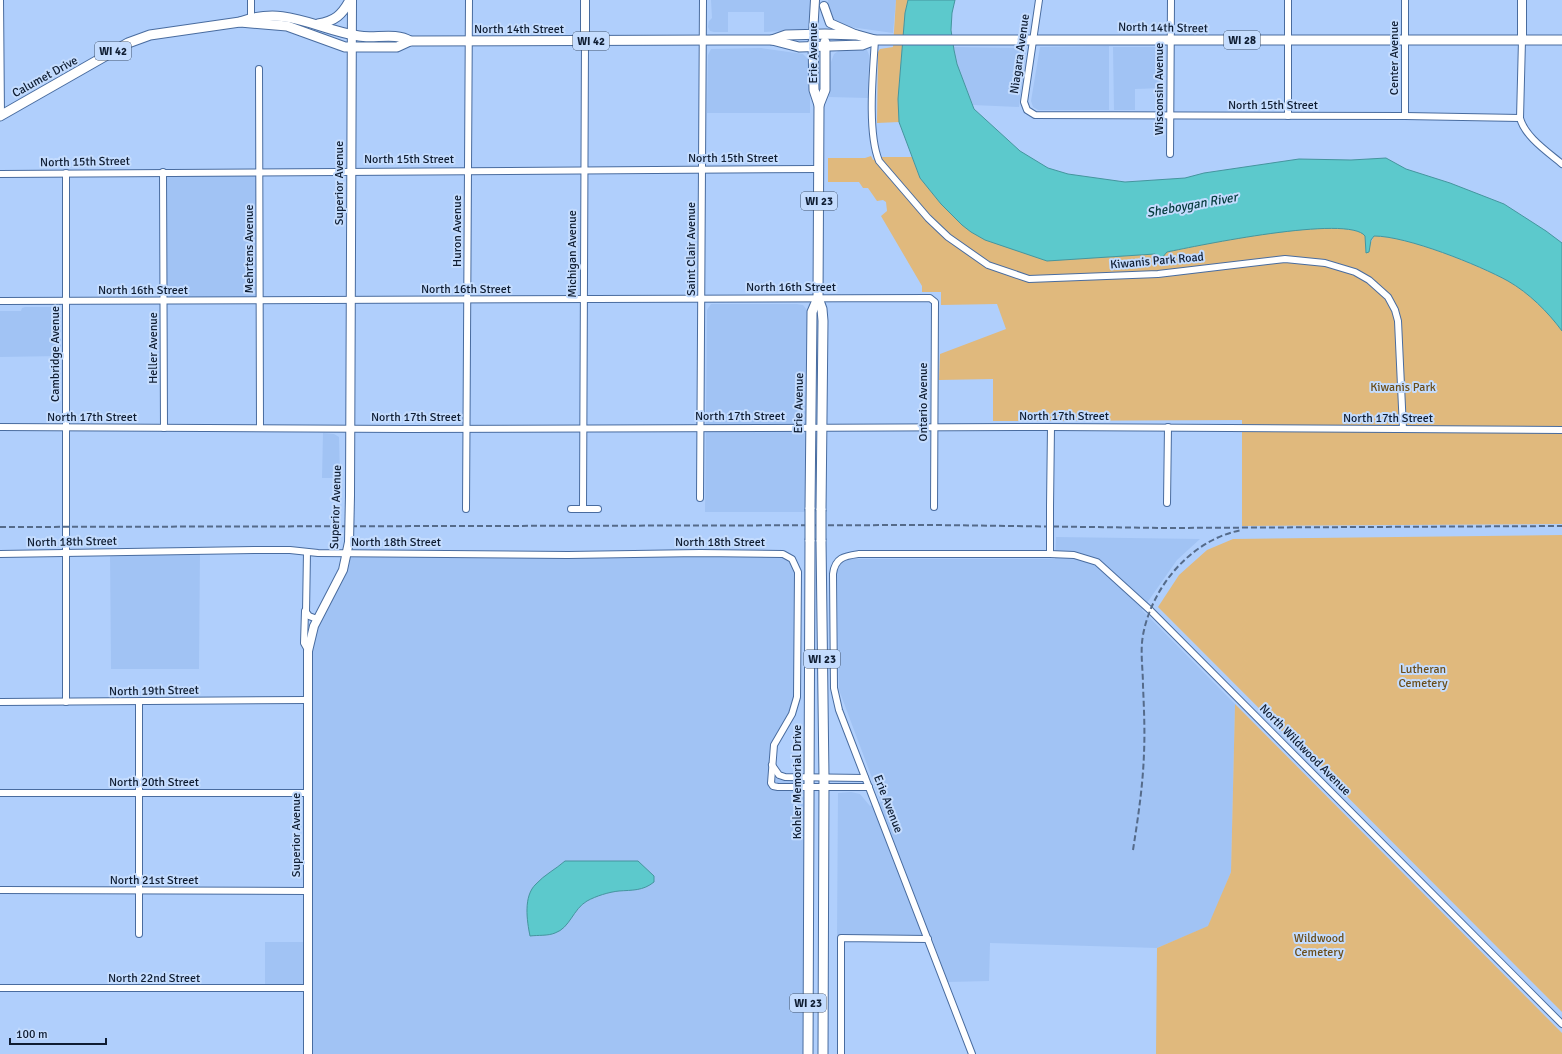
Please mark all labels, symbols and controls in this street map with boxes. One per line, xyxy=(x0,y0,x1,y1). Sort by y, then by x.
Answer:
street label: Niagara Avenue xyxy=(1007,13,1033,95)
street label: North 14th Street xyxy=(1118,20,1208,36)
street label: Center Avenue xyxy=(1387,21,1402,95)
street label: North 14th Street xyxy=(474,22,564,37)
street label: Erie Avenue xyxy=(806,23,821,83)
road number: WI 28 xyxy=(1224,31,1260,49)
road number: WI 42 xyxy=(573,32,609,50)
road number: WI 42 xyxy=(95,42,131,60)
street label: Wisconsin Avenue xyxy=(1152,43,1167,135)
street label: Calumet Drive xyxy=(10,53,80,101)
street label: North 15th Street xyxy=(1228,98,1318,113)
street label: Superior Avenue xyxy=(332,141,347,225)
street label: North 15th Street xyxy=(688,151,778,166)
street label: North 15th Street xyxy=(364,152,454,167)
street label: North 15th Street xyxy=(40,154,130,170)
water label: Sheboygan River xyxy=(1145,189,1241,221)
road number: WI 23 xyxy=(801,192,837,210)
street label: Huron Avenue xyxy=(450,195,465,267)
street label: Saint Clair Avenue xyxy=(684,202,699,296)
street label: Mehrtens Avenue xyxy=(242,205,257,293)
street label: Michigan Avenue xyxy=(565,210,580,298)
street label: Kiwanis Park Road xyxy=(1110,249,1204,273)
street label: North 16th Street xyxy=(746,280,836,295)
street label: North 16th Street xyxy=(421,282,511,297)
street label: North 16th Street xyxy=(98,283,188,298)
street label: Cambridge Avenue xyxy=(48,306,63,402)
street label: Heller Avenue xyxy=(146,312,161,384)
street label: Ontario Avenue xyxy=(916,362,931,442)
street label: Erie Avenue xyxy=(791,372,807,434)
park label: Kiwanis Park xyxy=(1370,380,1436,395)
street label: North 17th Street xyxy=(695,409,785,424)
street label: North 17th Street xyxy=(1019,409,1109,424)
street label: North 17th Street xyxy=(47,410,137,425)
street label: North 17th Street xyxy=(371,410,461,425)
street label: North 17th Street xyxy=(1343,411,1433,426)
street label: Superior Avenue xyxy=(327,465,345,549)
street label: North 18th Street xyxy=(27,534,117,550)
street label: North 18th Street xyxy=(351,535,441,550)
street label: North 18th Street xyxy=(675,535,765,550)
road number: WI 23 xyxy=(804,650,840,668)
park label: Lutheran Cemetery xyxy=(1398,662,1448,691)
street label: North 19th Street xyxy=(109,683,199,699)
street label: North Wildwood Avenue xyxy=(1256,701,1354,799)
street label: Kohler Memorial Drive xyxy=(790,725,805,839)
street label: Erie Avenue xyxy=(870,773,906,835)
street label: North 20th Street xyxy=(109,775,199,790)
street label: Superior Avenue xyxy=(289,793,304,877)
street label: North 21st Street xyxy=(110,873,198,888)
park label: Wildwood Cemetery xyxy=(1294,931,1344,960)
street label: North 22nd Street xyxy=(108,971,200,986)
road number: WI 23 xyxy=(790,994,826,1012)
scale bar xyxy=(10,1020,106,1046)
text: 100 m xyxy=(16,1027,48,1042)

